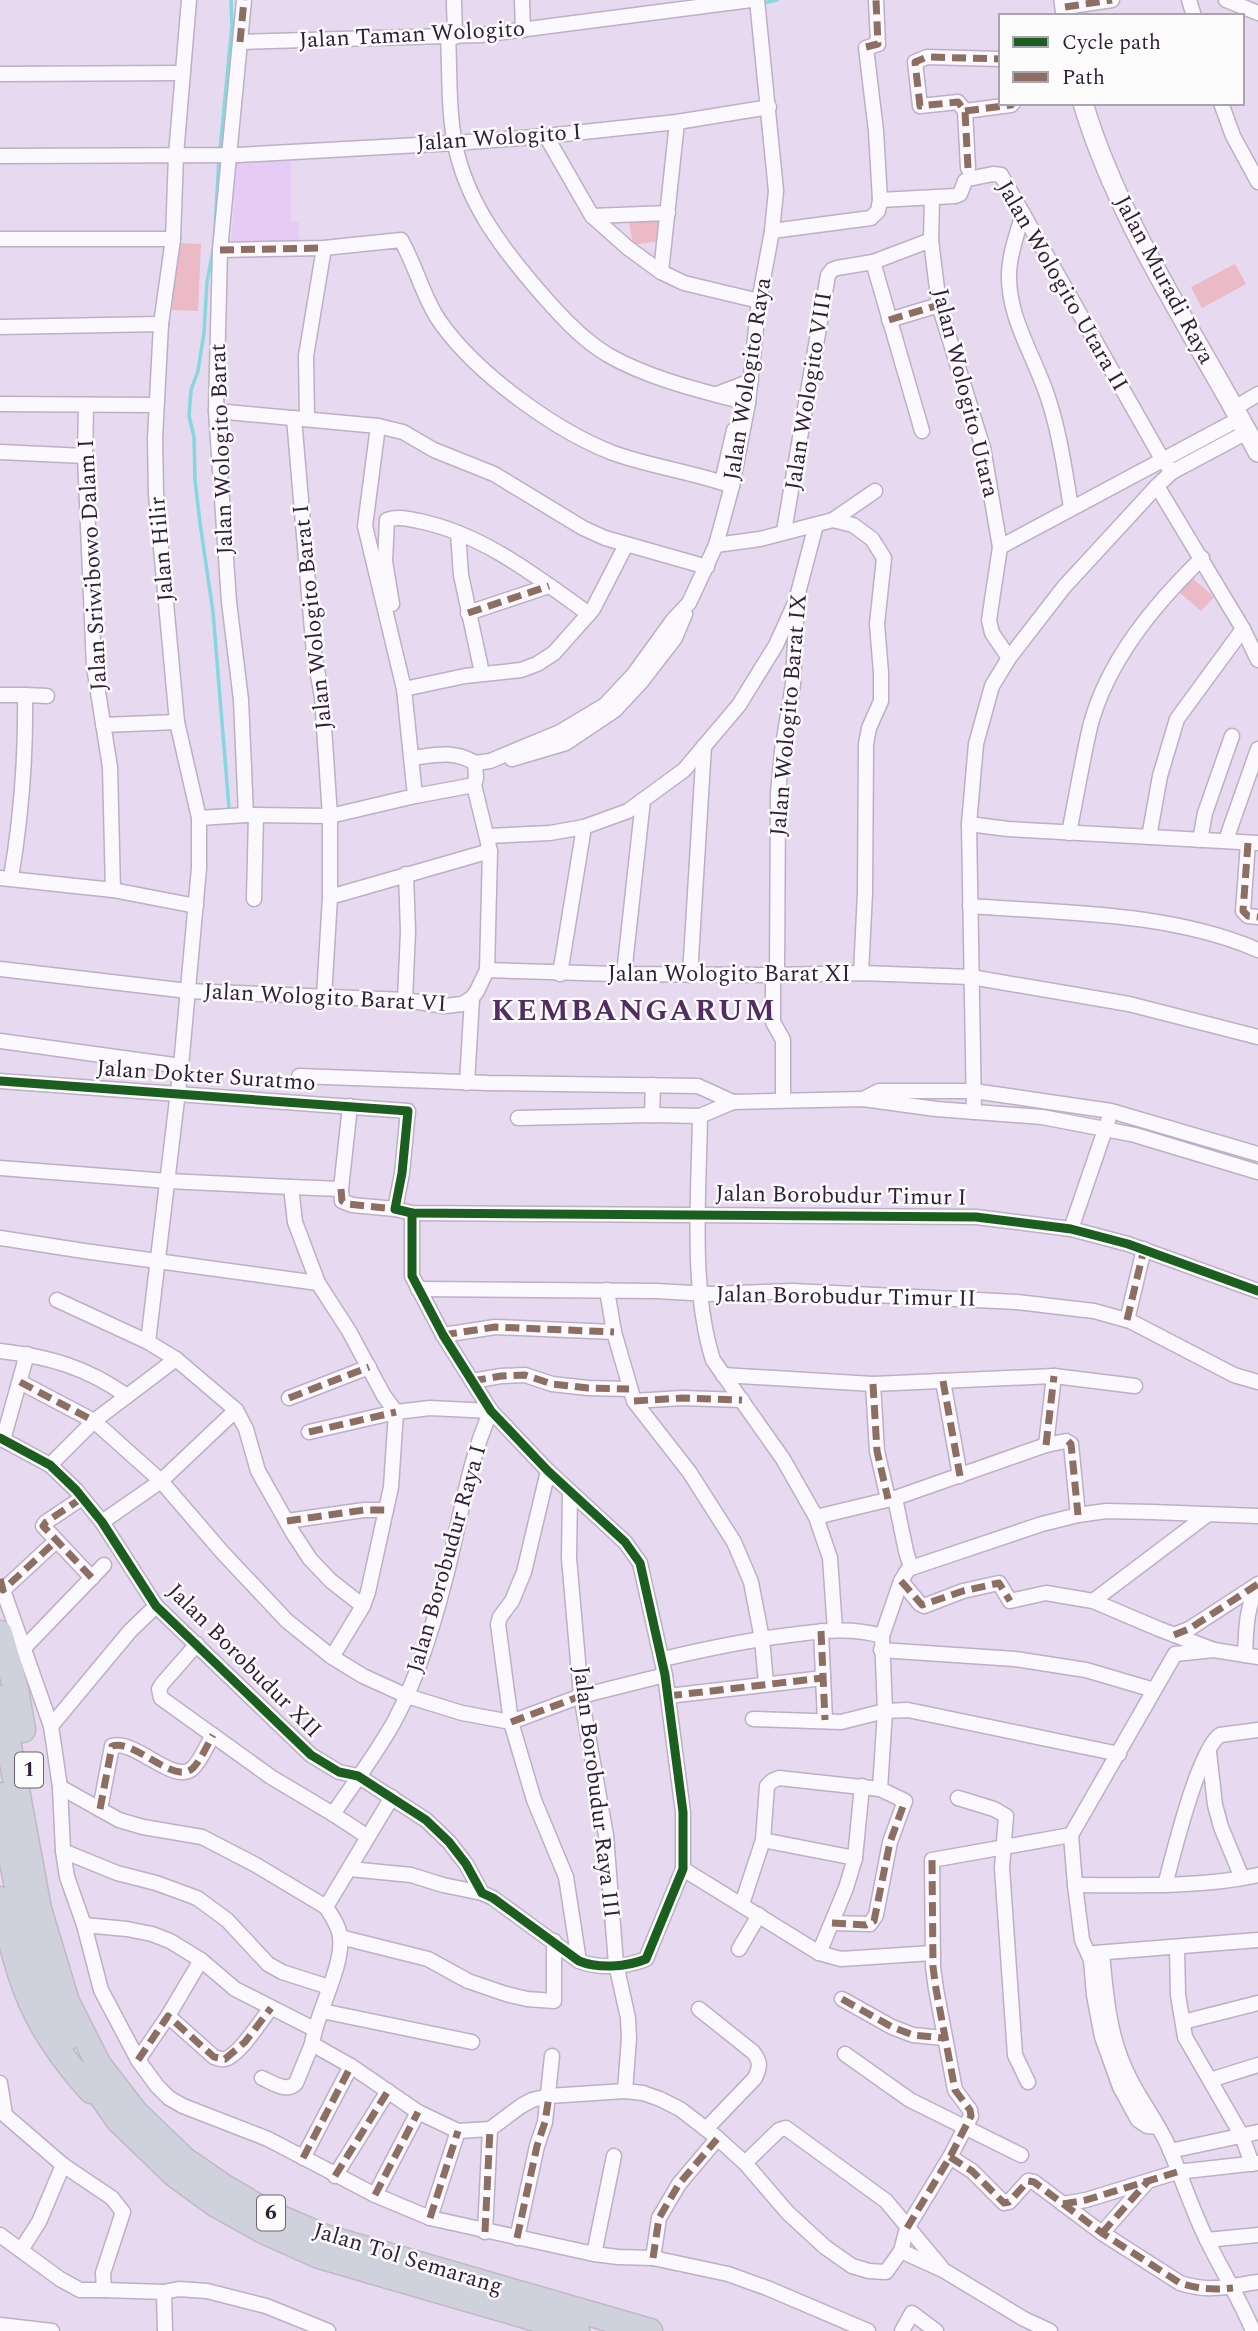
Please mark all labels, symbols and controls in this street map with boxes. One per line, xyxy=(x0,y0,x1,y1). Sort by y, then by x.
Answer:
street label: Jalan Taman Wologito xyxy=(298,12,526,58)
legend xyxy=(999,14,1244,105)
text: Cycle path xyxy=(1062,27,1161,59)
text: Path xyxy=(1062,62,1105,94)
street label: Jalan Wologito I xyxy=(415,115,583,161)
street label: Jalan Wologito Utara II xyxy=(987,174,1137,398)
street label: Jalan Muradi Raya xyxy=(1105,189,1223,371)
street label: Jalan Wologito Raya xyxy=(715,275,781,483)
street label: Jalan Wologito Utara xyxy=(922,285,1008,501)
street label: Jalan Wologito VIII xyxy=(776,289,842,493)
street label: Jalan Wologito Barat xyxy=(201,343,243,555)
street label: Jalan Sriwibowo Dalam I xyxy=(69,438,117,692)
street label: Jalan Hilir xyxy=(140,495,184,603)
street label: Jalan Wologito Barat I xyxy=(284,503,342,731)
street label: Jalan Wologito Barat IX xyxy=(761,592,817,838)
street label: Jalan Wologito Barat XI xyxy=(607,957,851,992)
street label: Jalan Wologito Barat VI xyxy=(203,974,447,1022)
district label: KEMBANGARUM xyxy=(491,988,777,1034)
street label: Jalan Dokter Suratmo xyxy=(95,1051,317,1101)
street label: Jalan Borobudur Timur I xyxy=(715,1176,967,1216)
street label: Jalan Borobudur Timur II xyxy=(716,1277,976,1317)
street label: Jalan Borobudur Raya I xyxy=(398,1441,496,1677)
street label: Jalan Borobudur XII xyxy=(158,1575,330,1747)
street label: Jalan Borobudur Raya III xyxy=(563,1664,629,1920)
road number: 1 xyxy=(15,1752,43,1788)
road number: 6 xyxy=(257,2196,285,2230)
street label: Jalan Tol Semarang xyxy=(309,2213,507,2305)

